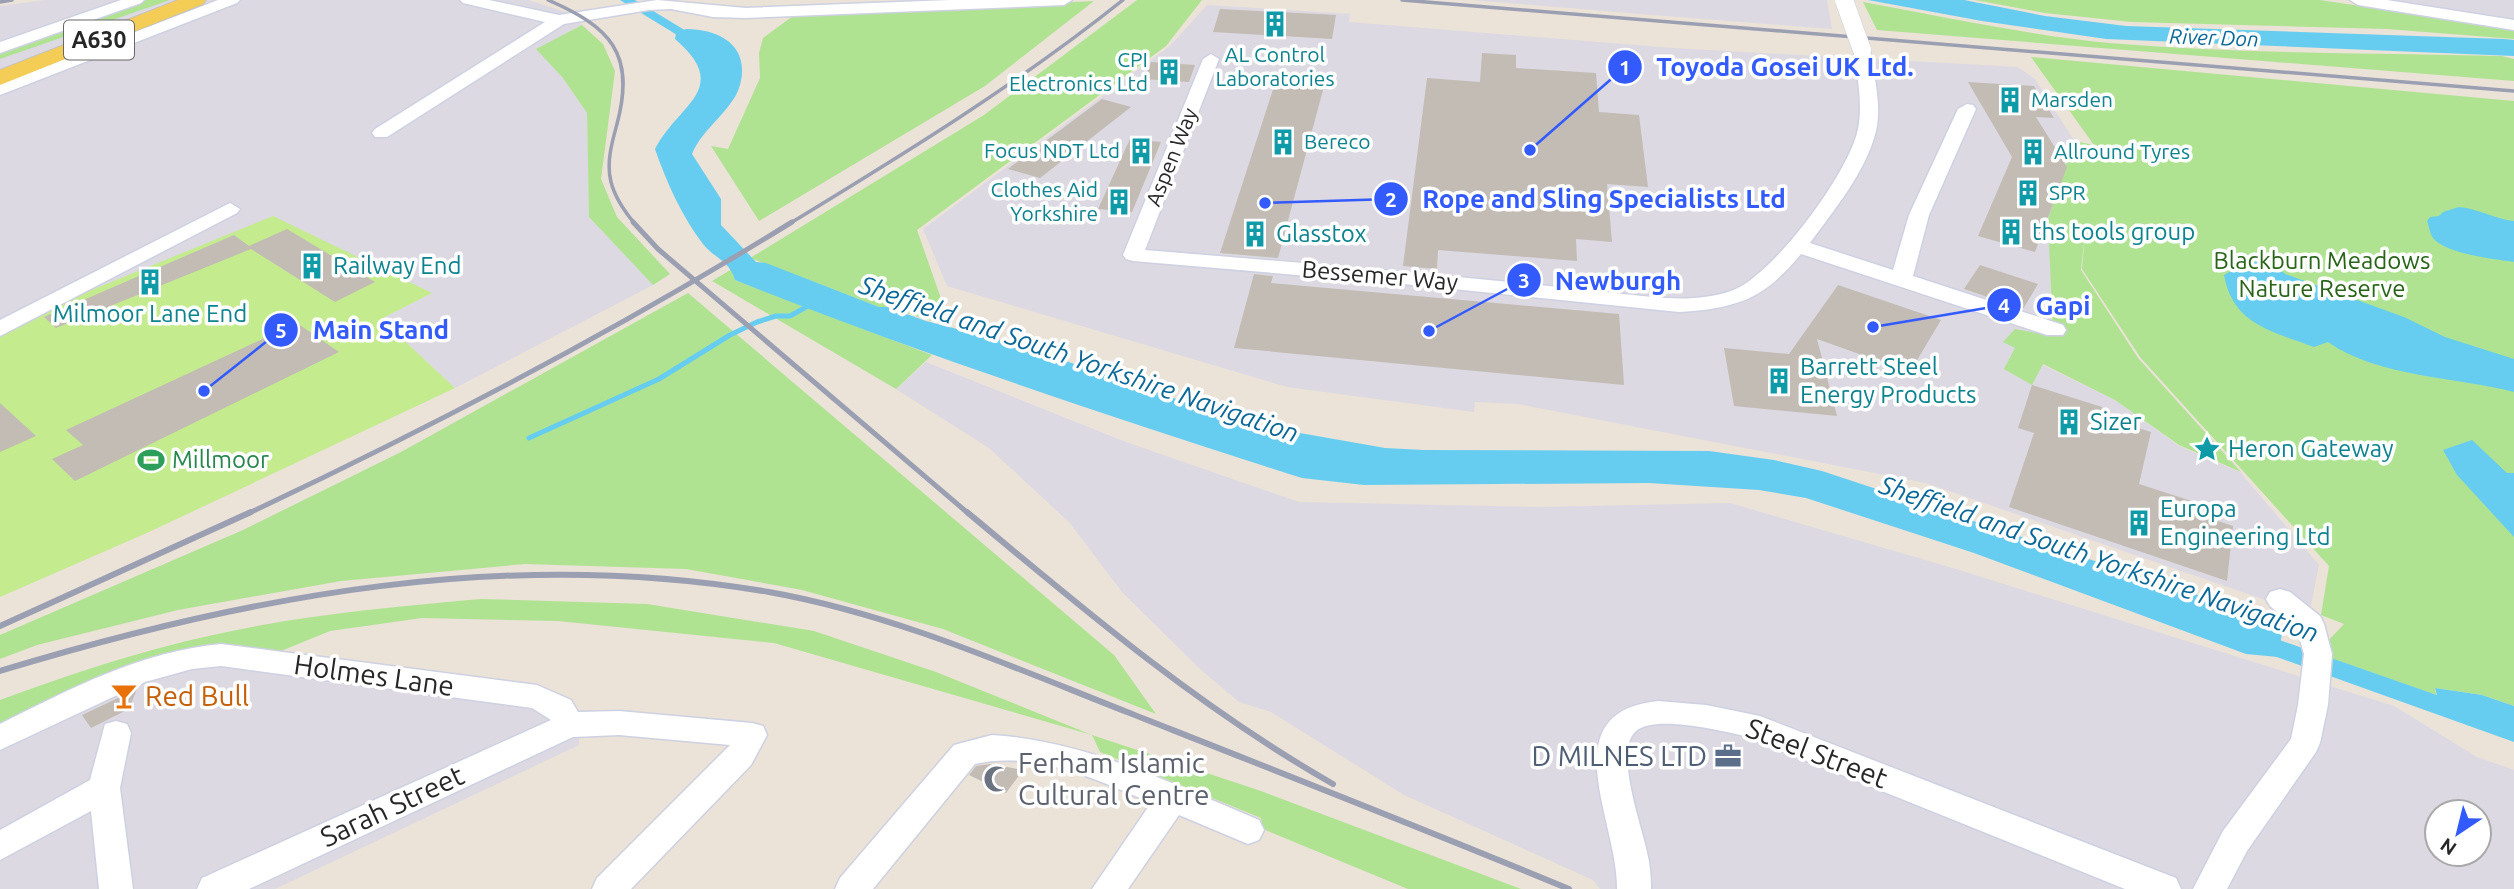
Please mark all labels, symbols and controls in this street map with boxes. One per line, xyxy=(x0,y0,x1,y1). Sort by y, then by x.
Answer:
building icon: AL Control Laboratories xyxy=(1260,9,1290,39)
road number: A630 xyxy=(64,20,134,60)
water label: River Don xyxy=(2169,23,2259,51)
place label: AL Control Laboratories xyxy=(1215,42,1335,90)
callout: Toyoda Gosei UK Ltd. xyxy=(1607,44,1927,91)
place label: CPI Electronics Ltd xyxy=(1009,47,1148,95)
text: Toyoda Gosei UK Ltd. xyxy=(1656,52,1914,81)
text: 1 xyxy=(1619,55,1631,79)
building icon: CPI Electronics Ltd xyxy=(1154,57,1184,87)
building icon: Marsden xyxy=(1995,85,2025,115)
place label: Marsden xyxy=(2031,87,2113,111)
street label: Aspen Way xyxy=(1141,104,1202,209)
building icon: Bereco xyxy=(1268,127,1298,157)
place label: Bereco xyxy=(1304,129,1370,153)
building icon: Focus NDT Ltd xyxy=(1126,136,1156,166)
building icon: Allround Tyres xyxy=(2018,137,2048,167)
place label: Focus NDT Ltd xyxy=(984,138,1120,162)
place label: Allround Tyres xyxy=(2054,139,2190,163)
callout: Rope and Sling Specialists Ltd xyxy=(1373,176,1800,223)
place label: Clothes Aid Yorkshire xyxy=(991,177,1098,225)
building icon: SPR xyxy=(2013,178,2043,208)
place label: SPR xyxy=(2049,180,2086,204)
text: Rope and Sling Specialists Ltd xyxy=(1422,184,1786,213)
building icon: Clothes Aid Yorkshire xyxy=(1104,187,1134,217)
text: 2 xyxy=(1385,187,1397,211)
building icon: ths tools group xyxy=(1996,217,2026,247)
place label: ths tools group xyxy=(2032,218,2195,245)
building icon: Glasstox xyxy=(1240,219,1270,249)
place label: Glasstox xyxy=(1276,220,1367,247)
park label: Blackburn Meadows Nature Reserve xyxy=(2214,247,2430,302)
building icon: Railway End xyxy=(297,251,327,281)
place label: Railway End xyxy=(333,252,462,279)
street label: Bessemer Way xyxy=(1301,255,1460,296)
callout: Newburgh xyxy=(1506,257,1696,304)
text: Newburgh xyxy=(1555,266,1681,295)
building icon: Milmoor Lane End xyxy=(135,267,165,297)
text: 3 xyxy=(1518,268,1530,292)
water label: Sheffield and South Yorkshire Navigation xyxy=(855,269,1303,448)
callout: Gapi xyxy=(1987,282,2104,329)
text: Gapi xyxy=(2036,291,2090,320)
text: 4 xyxy=(1998,293,2010,317)
place label: Milmoor Lane End xyxy=(53,300,247,327)
callout: Main Stand xyxy=(264,307,463,354)
text: Main Stand xyxy=(313,315,449,344)
text: 5 xyxy=(275,318,287,342)
place label: Barrett Steel Energy Products xyxy=(1800,353,1977,408)
building icon: Barrett Steel Energy Products xyxy=(1764,366,1794,396)
building icon: Sizer xyxy=(2054,407,2084,437)
place label: Sizer xyxy=(2090,408,2142,435)
place icon: Heron Gateway xyxy=(2192,434,2222,464)
place label: Heron Gateway xyxy=(2228,435,2394,462)
sports icon: Millmoor xyxy=(136,445,166,475)
place label: Millmoor xyxy=(172,446,269,473)
water label: Sheffield and South Yorkshire Navigation xyxy=(1875,469,2323,648)
place label: Europa Engineering Ltd xyxy=(2160,495,2331,550)
building icon: Europa Engineering Ltd xyxy=(2124,508,2154,538)
street label: Holmes Lane xyxy=(292,648,456,701)
place label: Red Bull xyxy=(145,680,249,711)
bar icon: Red Bull xyxy=(109,681,139,711)
street label: Steel Street xyxy=(1742,711,1892,794)
place label: D MILNES LTD xyxy=(1531,740,1707,771)
office icon: D MILNES LTD xyxy=(1713,741,1743,771)
place label: Ferham Islamic Cultural Centre xyxy=(1018,747,1210,810)
street label: Sarah Street xyxy=(315,759,468,852)
mosque icon: Ferham Islamic Cultural Centre xyxy=(982,764,1012,794)
north arrow xyxy=(2423,798,2493,868)
text: N xyxy=(2436,834,2460,860)

